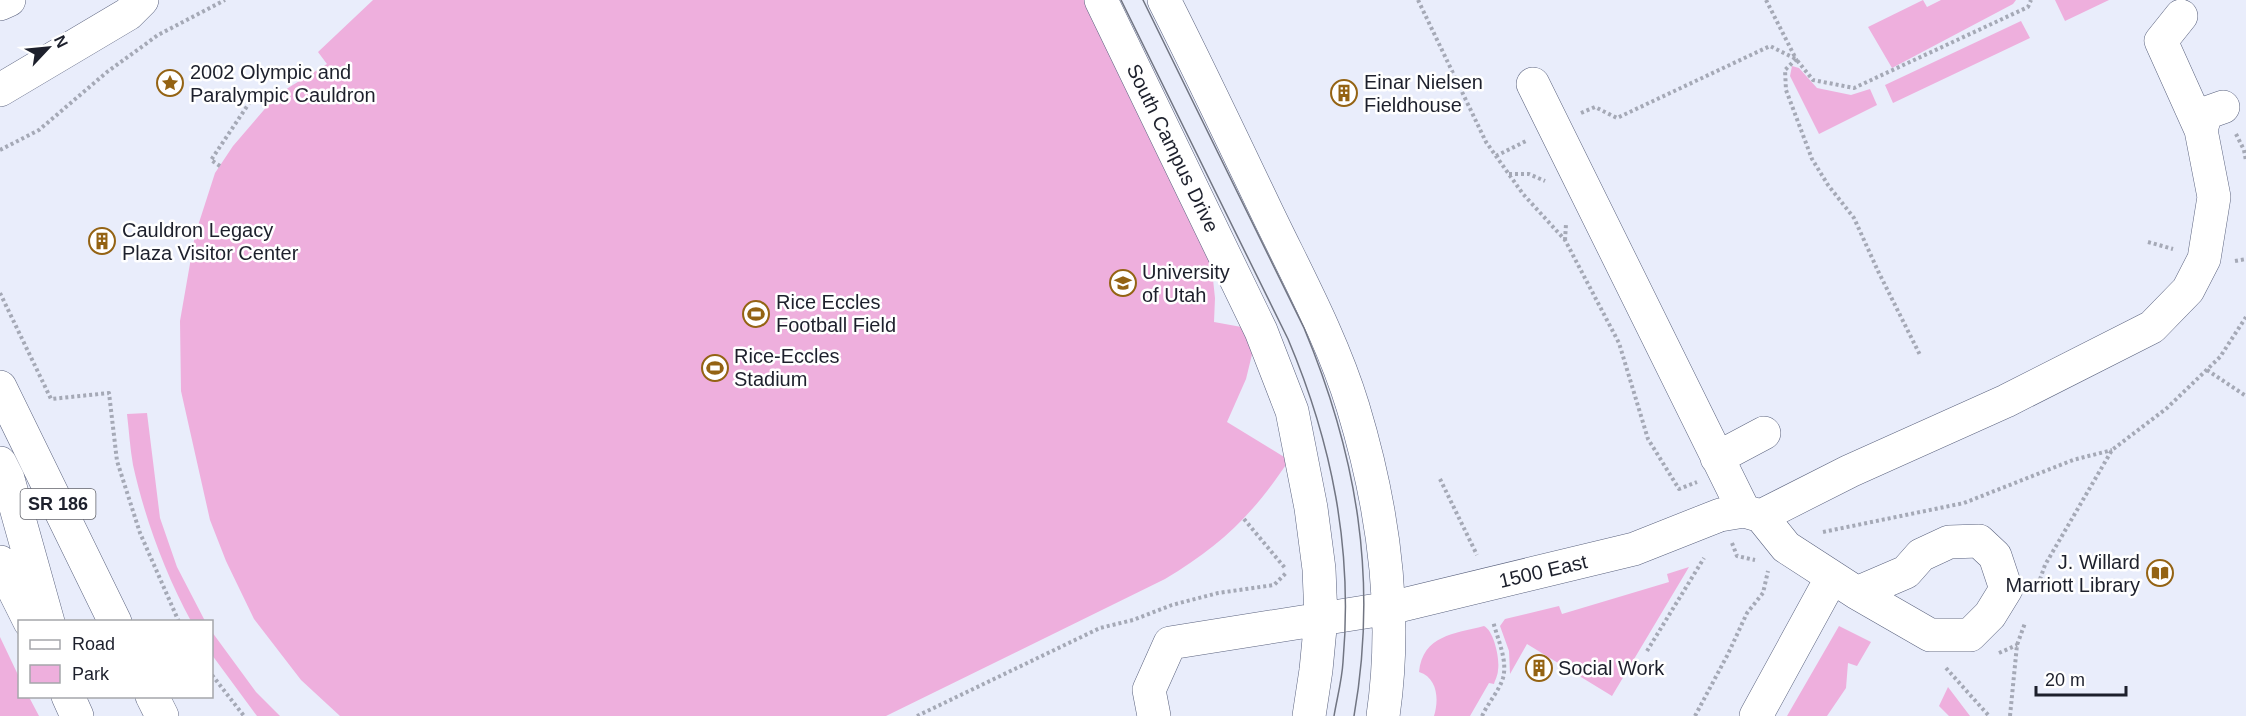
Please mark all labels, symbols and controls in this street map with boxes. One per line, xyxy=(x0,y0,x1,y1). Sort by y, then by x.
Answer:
north arrow xyxy=(18,18,78,78)
text: N xyxy=(51,33,71,51)
street label: South Campus Drive xyxy=(1123,60,1223,236)
place label: 2002 Olympic and Paralympic Cauldron xyxy=(190,61,376,106)
place icon: 2002 Olympic and Paralympic Cauldron xyxy=(155,68,185,98)
place label: Einar Nielsen Fieldhouse xyxy=(1364,71,1483,116)
building icon: Einar Nielsen Fieldhouse xyxy=(1329,78,1359,108)
place label: Cauldron Legacy Plaza Visitor Center xyxy=(122,219,299,264)
building icon: Cauldron Legacy Plaza Visitor Center xyxy=(87,226,117,256)
place label: University of Utah xyxy=(1142,261,1230,306)
school or university icon: University of Utah xyxy=(1108,268,1138,298)
place label: Rice Eccles Football Field xyxy=(776,291,896,336)
sports icon: Rice Eccles Football Field xyxy=(741,299,771,329)
place label: Rice-Eccles Stadium xyxy=(734,345,840,390)
sports icon: Rice-Eccles Stadium xyxy=(700,353,730,383)
road number: SR 186 xyxy=(20,489,96,519)
street label: 1500 East xyxy=(1497,550,1590,592)
place label: J. Willard Marriott Library xyxy=(2006,551,2140,596)
library icon: J. Willard Marriott Library xyxy=(2145,558,2175,588)
legend xyxy=(18,620,213,698)
text: Road xyxy=(72,634,115,654)
building icon: Social Work xyxy=(1524,653,1554,683)
place label: Social Work xyxy=(1558,657,1665,679)
scale bar xyxy=(2036,659,2126,697)
text: Park xyxy=(72,664,110,684)
text: 20 m xyxy=(2045,670,2085,690)

